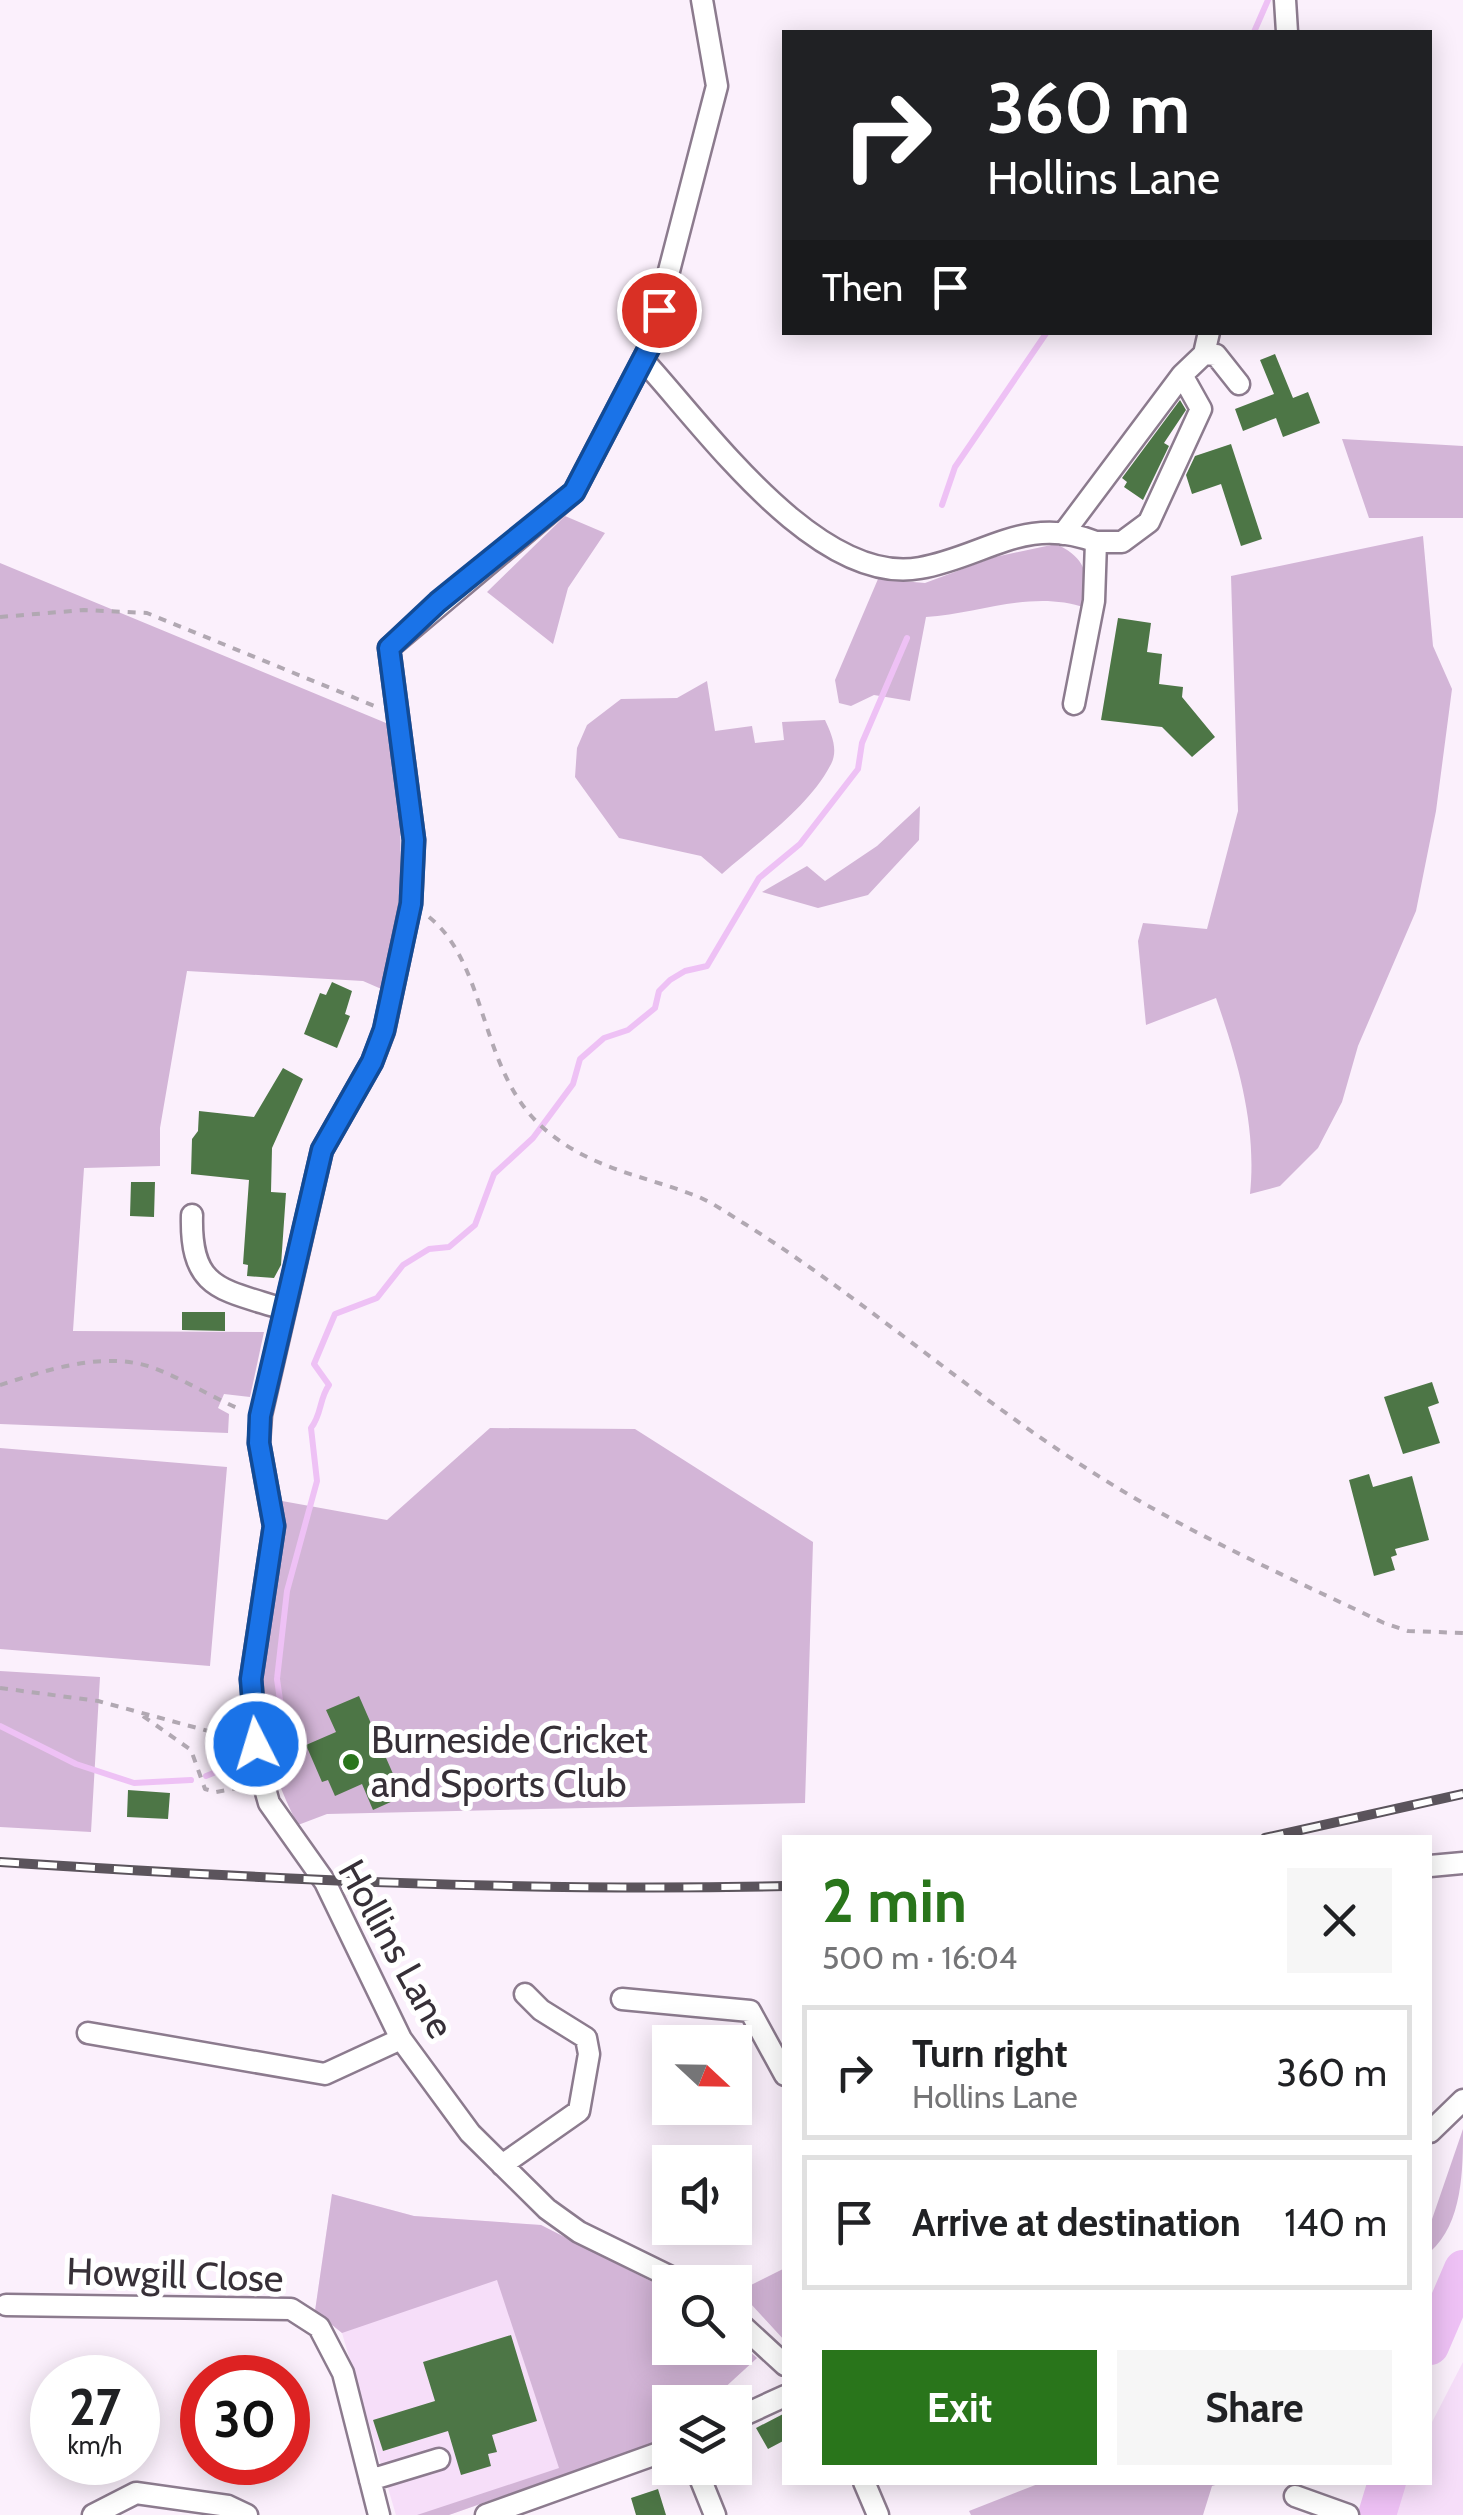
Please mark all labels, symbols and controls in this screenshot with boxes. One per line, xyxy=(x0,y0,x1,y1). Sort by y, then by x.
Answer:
text: 360 m xyxy=(987,65,1190,151)
icon: right xyxy=(822,70,952,200)
text: Hollins Lane xyxy=(987,151,1220,205)
icon: arrive xyxy=(923,260,978,315)
text: Then xyxy=(822,264,903,311)
pin xyxy=(617,268,702,353)
icon: arrive xyxy=(632,283,687,338)
position arrow xyxy=(204,1692,308,1796)
place label: Burneside Cricket and Sports Club xyxy=(371,1716,648,1807)
marker: Burneside Cricket and Sports Club xyxy=(340,1751,362,1773)
street label: Hollins Lane xyxy=(328,1851,465,2046)
text: 2 min xyxy=(822,1864,967,1937)
button: close xyxy=(1287,1868,1392,1973)
text: 500 m · 16:04 xyxy=(822,1938,1017,1977)
north arrow xyxy=(652,2025,752,2125)
map controls xyxy=(652,2025,752,2485)
text: Turn right xyxy=(912,2030,1068,2077)
icon: right xyxy=(827,2045,882,2100)
text: 360 m xyxy=(1276,2049,1387,2096)
text: Hollins Lane xyxy=(912,2077,1078,2116)
button: sound xyxy=(652,2145,752,2245)
icon: arrive xyxy=(827,2195,882,2250)
text: Arrive at destination xyxy=(912,2199,1241,2246)
text: 140 m xyxy=(1284,2199,1387,2246)
street label: Howgill Close xyxy=(66,2247,284,2302)
button: search xyxy=(652,2265,752,2365)
button: Exit xyxy=(822,2350,1097,2465)
button: Share xyxy=(1117,2350,1392,2465)
speed limit sign: 30 xyxy=(180,2355,310,2485)
text: 27 xyxy=(69,2377,121,2438)
button: layers xyxy=(652,2385,752,2485)
text: km/h xyxy=(68,2430,122,2460)

